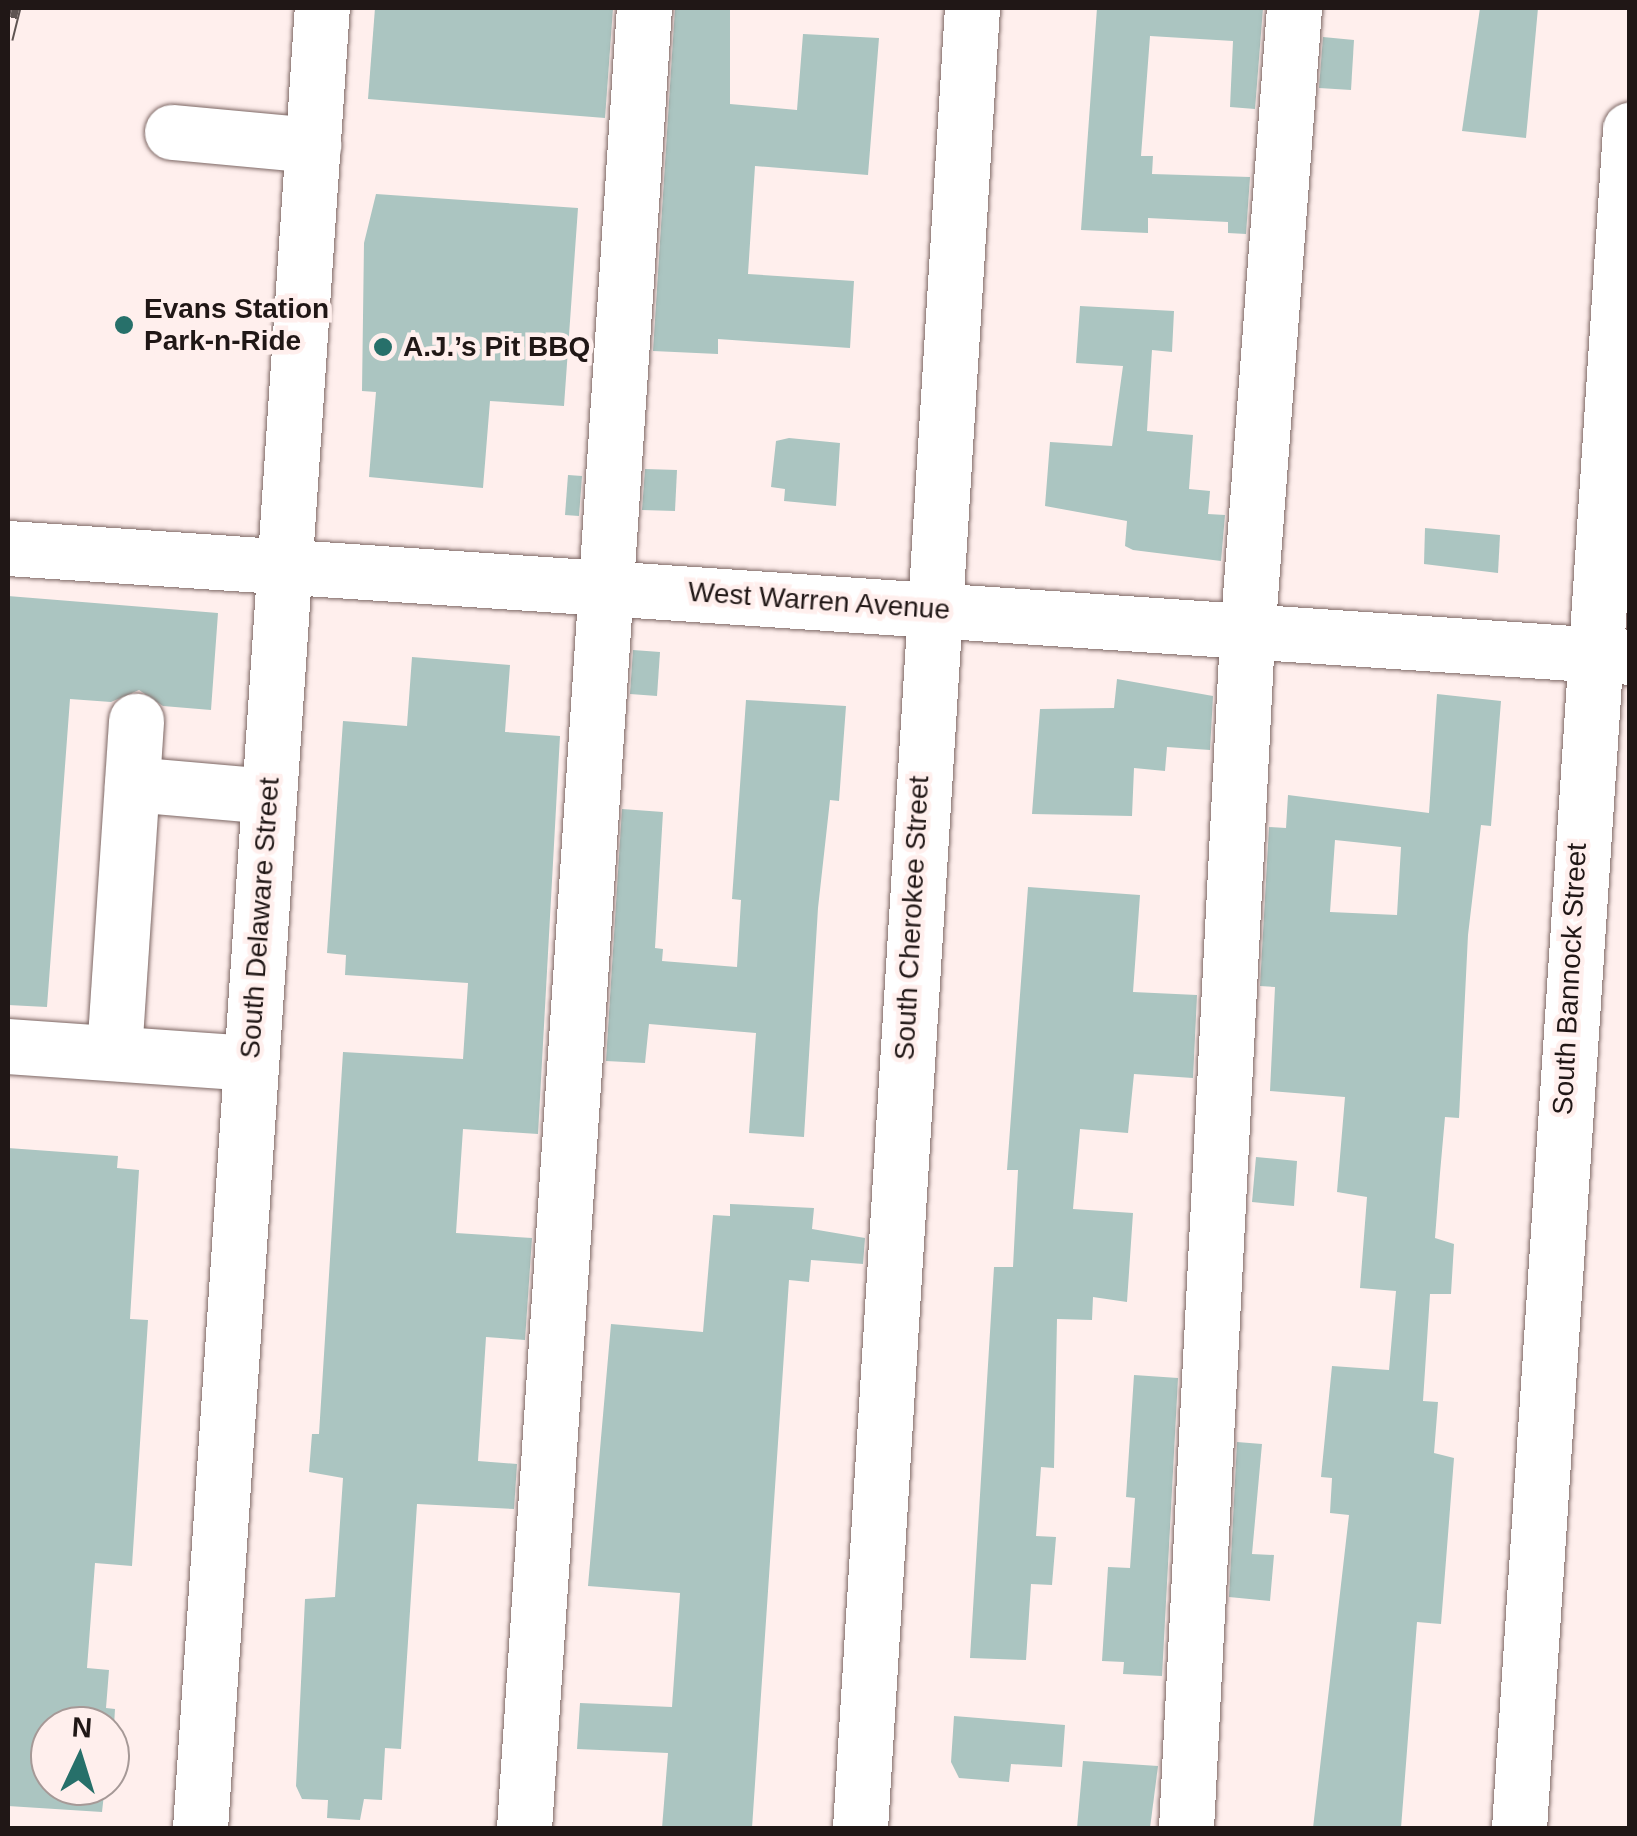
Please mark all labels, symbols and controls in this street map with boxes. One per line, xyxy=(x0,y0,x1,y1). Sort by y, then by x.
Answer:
place label: Evans Station Park-n-Ride xyxy=(144,292,329,358)
marker: Evans Station Park-n-Ride xyxy=(113,314,135,336)
place label: A.J.’s Pit BBQ xyxy=(403,330,590,364)
marker: A.J.’s Pit BBQ xyxy=(372,336,394,358)
street label: West Warren Avenue xyxy=(686,575,952,627)
street label: South Cherokee Street xyxy=(888,775,936,1061)
street label: South Delaware Street xyxy=(233,776,287,1060)
street label: South Bannock Street xyxy=(1546,842,1594,1116)
north arrow xyxy=(30,1706,130,1806)
text: N xyxy=(71,1711,93,1744)

